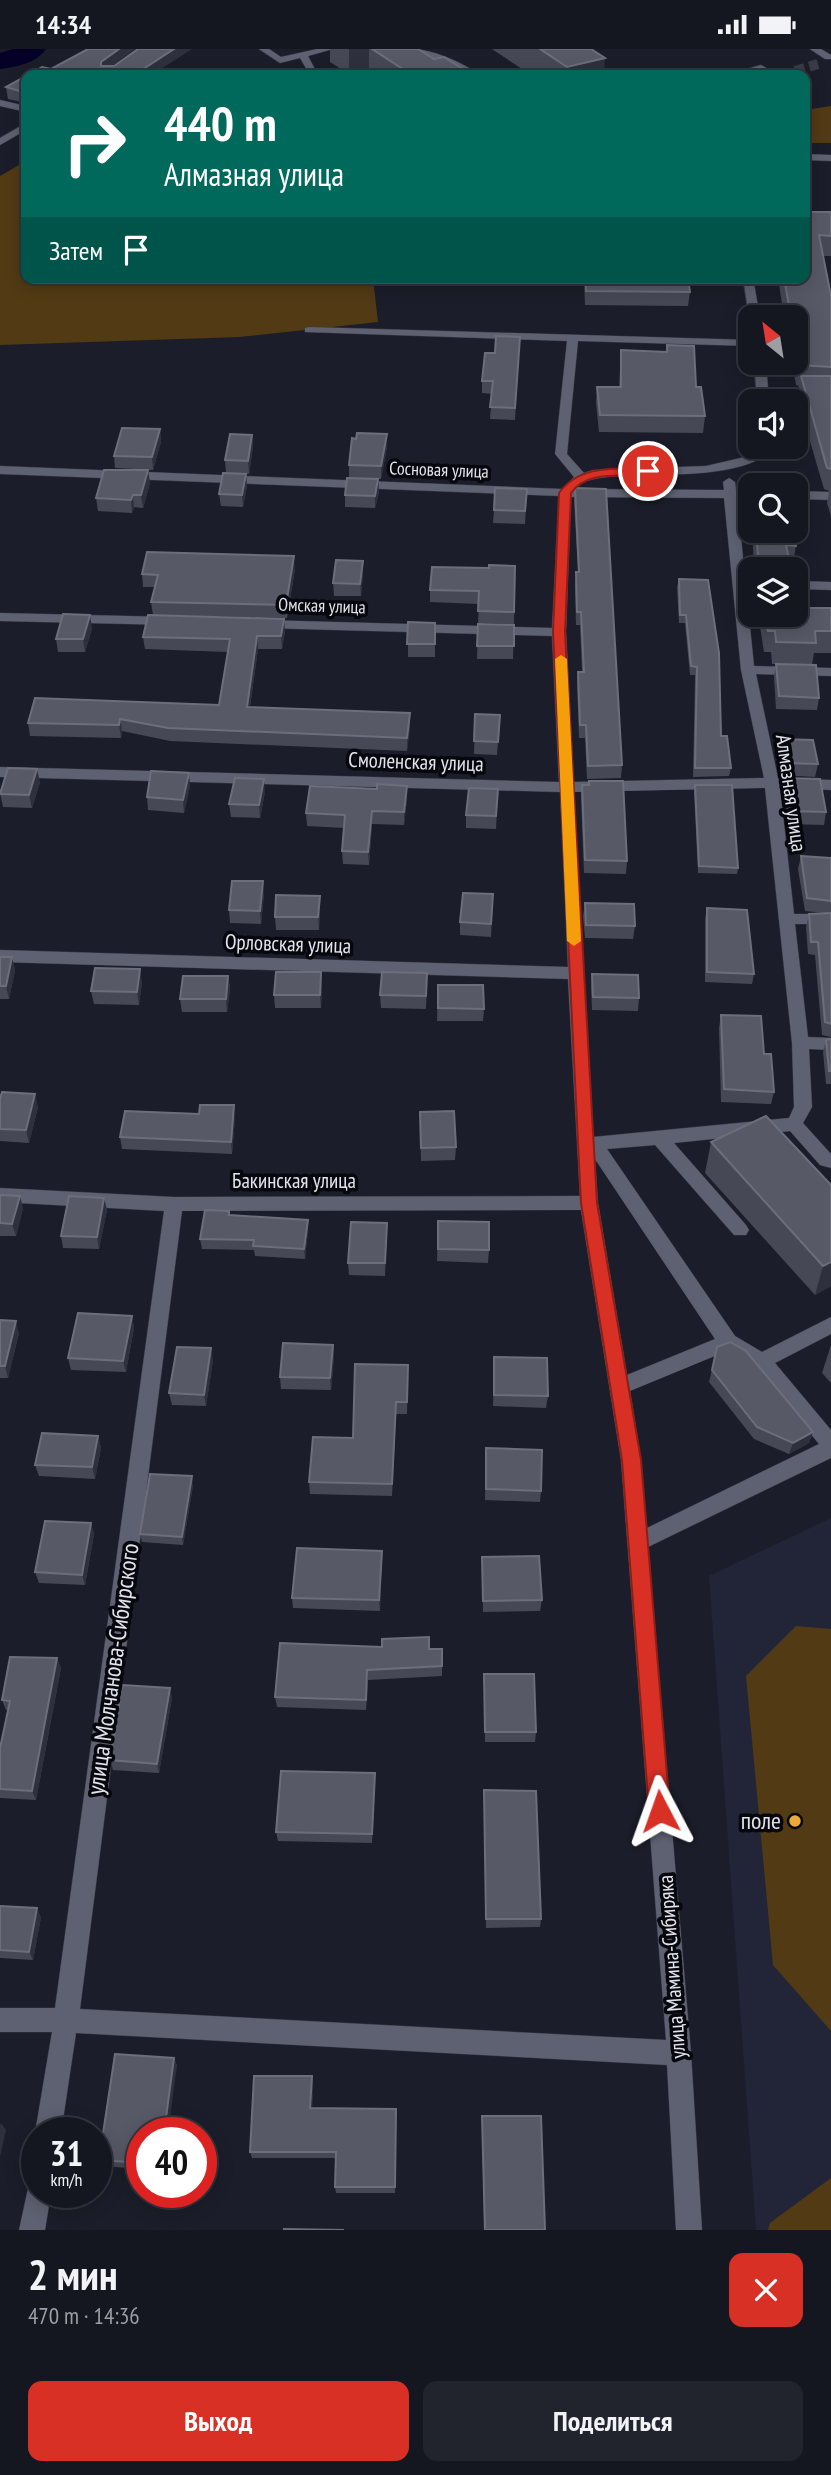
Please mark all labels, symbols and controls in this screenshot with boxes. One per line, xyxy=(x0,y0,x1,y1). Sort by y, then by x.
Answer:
text: 14:34 xyxy=(35,8,91,41)
text: 440 m xyxy=(164,91,277,155)
icon: right xyxy=(49,98,140,189)
text: Алмазная улица xyxy=(164,153,344,195)
icon: arrive xyxy=(117,231,155,269)
text: Затем xyxy=(49,234,103,267)
north arrow xyxy=(738,305,808,375)
map controls xyxy=(738,305,808,627)
button: sound xyxy=(738,389,808,459)
pin xyxy=(618,441,678,501)
icon: arrive xyxy=(629,452,667,490)
street label: Сосновая улица xyxy=(389,456,489,483)
button: search xyxy=(738,473,808,543)
button: layers xyxy=(738,557,808,627)
street label: Омская улица xyxy=(278,592,366,619)
street label: Алмазная улица xyxy=(770,733,813,853)
street label: Смоленская улица xyxy=(348,746,484,777)
street label: Орловская улица xyxy=(224,928,352,959)
street label: Бакинская улица xyxy=(232,1167,356,1194)
street label: улица Молчанова-Сибирского xyxy=(79,1541,146,1797)
position arrow xyxy=(623,1774,697,1848)
place label: поле xyxy=(741,1805,781,1836)
marker: поле xyxy=(787,1813,803,1829)
street label: улица Мамина-Сибиряка xyxy=(652,1874,691,2060)
speed limit sign: 40 xyxy=(126,2117,217,2208)
text: 31 xyxy=(50,2130,83,2176)
text: km/h xyxy=(51,2168,82,2191)
text: 2 мин xyxy=(28,2247,118,2302)
button: close xyxy=(729,2253,803,2327)
text: 470 m · 14:36 xyxy=(28,2301,140,2330)
button: Выход xyxy=(28,2381,409,2461)
button: Поделиться xyxy=(423,2381,803,2461)

